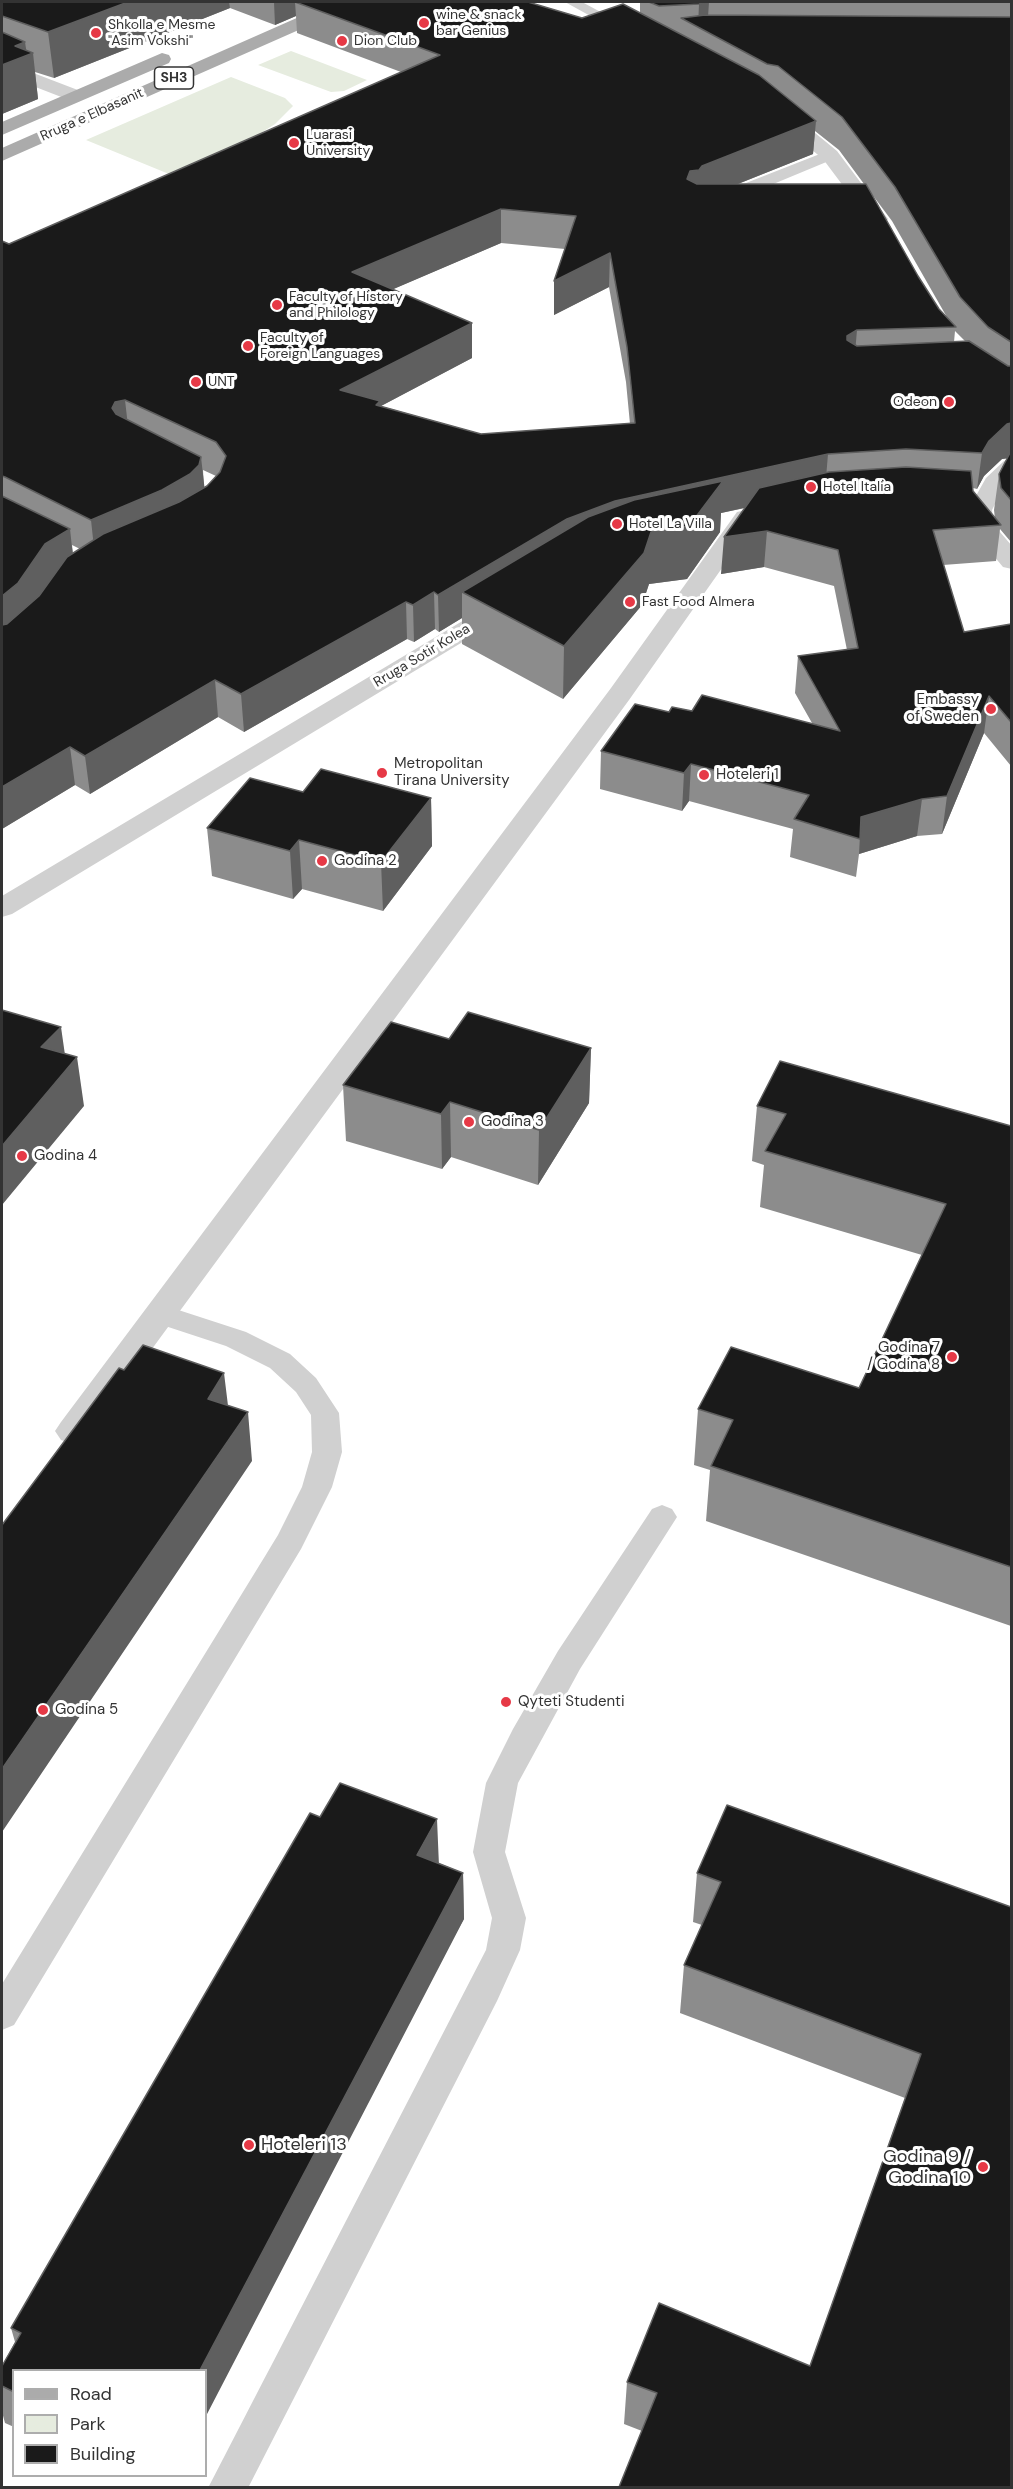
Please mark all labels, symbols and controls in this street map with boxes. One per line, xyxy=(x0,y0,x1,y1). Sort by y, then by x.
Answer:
place label: wine & snack bar Genius xyxy=(436,7,521,40)
marker: wine & snack bar Genius xyxy=(417,16,431,30)
place label: Shkolla e Mesme "Asim Vokshi" xyxy=(108,17,215,50)
marker: Shkolla e Mesme "Asim Vokshi" xyxy=(89,26,103,40)
place label: Dion Club xyxy=(354,33,417,49)
marker: Dion Club xyxy=(335,34,349,48)
road number: SH3 xyxy=(154,67,194,89)
street label: Rruga e Elbasanit xyxy=(38,85,146,145)
place label: Luarasi University xyxy=(306,127,370,160)
marker: Luarasi University xyxy=(287,136,301,150)
place label: Faculty of History and Philology xyxy=(289,289,403,322)
marker: Faculty of History and Philology xyxy=(270,298,284,312)
place label: Faculty of Foreign Languages xyxy=(260,330,380,362)
marker: Faculty of Foreign Languages xyxy=(241,339,255,353)
place label: UNT xyxy=(208,374,235,390)
marker: UNT xyxy=(189,375,203,389)
place label: Odeon xyxy=(893,394,937,410)
marker: Odeon xyxy=(942,395,956,409)
place label: Hotel Italia xyxy=(823,479,891,495)
marker: Hotel Italia xyxy=(804,480,818,494)
place label: Hotel La Villa xyxy=(629,516,712,532)
marker: Hotel La Villa xyxy=(610,517,624,531)
place label: Fast Food Almera xyxy=(642,594,755,610)
marker: Fast Food Almera xyxy=(623,595,637,609)
street label: Rruga Sotir Kolea xyxy=(371,621,473,691)
place label: Embassy of Sweden xyxy=(906,691,979,726)
marker: Embassy of Sweden xyxy=(984,702,998,716)
place label: Metropolitan Tirana University xyxy=(394,755,509,790)
marker: Metropolitan Tirana University xyxy=(375,766,389,780)
place label: Hoteleri 1 xyxy=(716,766,779,784)
marker: Hoteleri 1 xyxy=(697,768,711,782)
place label: Godina 2 xyxy=(334,852,397,870)
marker: Godina 2 xyxy=(315,854,329,868)
place label: Godina 3 xyxy=(481,1113,544,1131)
marker: Godina 3 xyxy=(462,1115,476,1129)
place label: Godina 4 xyxy=(34,1147,97,1165)
marker: Godina 4 xyxy=(15,1149,29,1163)
place label: Godina 7 / Godina 8 xyxy=(867,1339,940,1374)
marker: Godina 7 / Godina 8 xyxy=(945,1350,959,1364)
place label: Qyteti Studenti xyxy=(518,1693,625,1711)
marker: Qyteti Studenti xyxy=(499,1695,513,1709)
place label: Godina 5 xyxy=(55,1701,118,1719)
marker: Godina 5 xyxy=(36,1703,50,1717)
place label: Hoteleri 13 xyxy=(261,2134,347,2156)
marker: Hoteleri 13 xyxy=(242,2138,256,2152)
place label: Godina 9 / Godina 10 xyxy=(883,2146,971,2188)
marker: Godina 9 / Godina 10 xyxy=(976,2160,990,2174)
legend xyxy=(12,2369,207,2477)
text: Road xyxy=(70,2382,112,2406)
text: Park xyxy=(70,2412,106,2436)
text: Building xyxy=(70,2442,135,2466)

